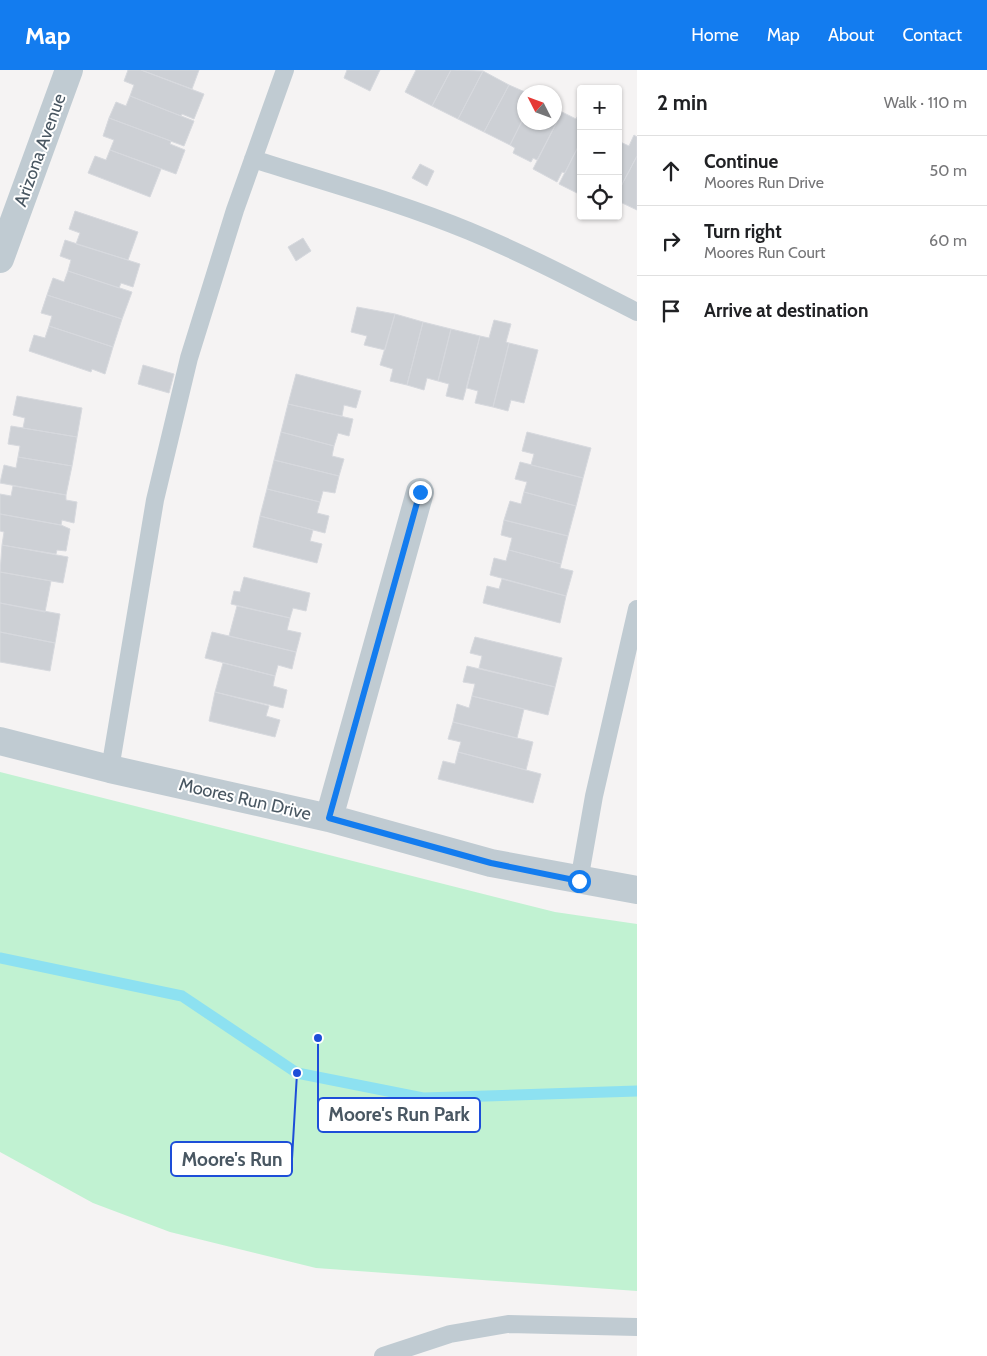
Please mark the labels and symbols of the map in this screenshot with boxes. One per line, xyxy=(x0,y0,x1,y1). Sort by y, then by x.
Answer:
north arrow xyxy=(517,85,562,130)
street label: Arizona Avenue xyxy=(9,91,71,209)
route end xyxy=(409,481,432,504)
street label: Moores Run Drive xyxy=(177,773,313,825)
route start xyxy=(568,870,591,893)
callout: Moore's Run Park xyxy=(318,1098,480,1132)
text: Moore's Run Park xyxy=(328,1103,470,1126)
callout: Moore's Run xyxy=(171,1142,292,1176)
text: Moore's Run xyxy=(181,1148,283,1171)

